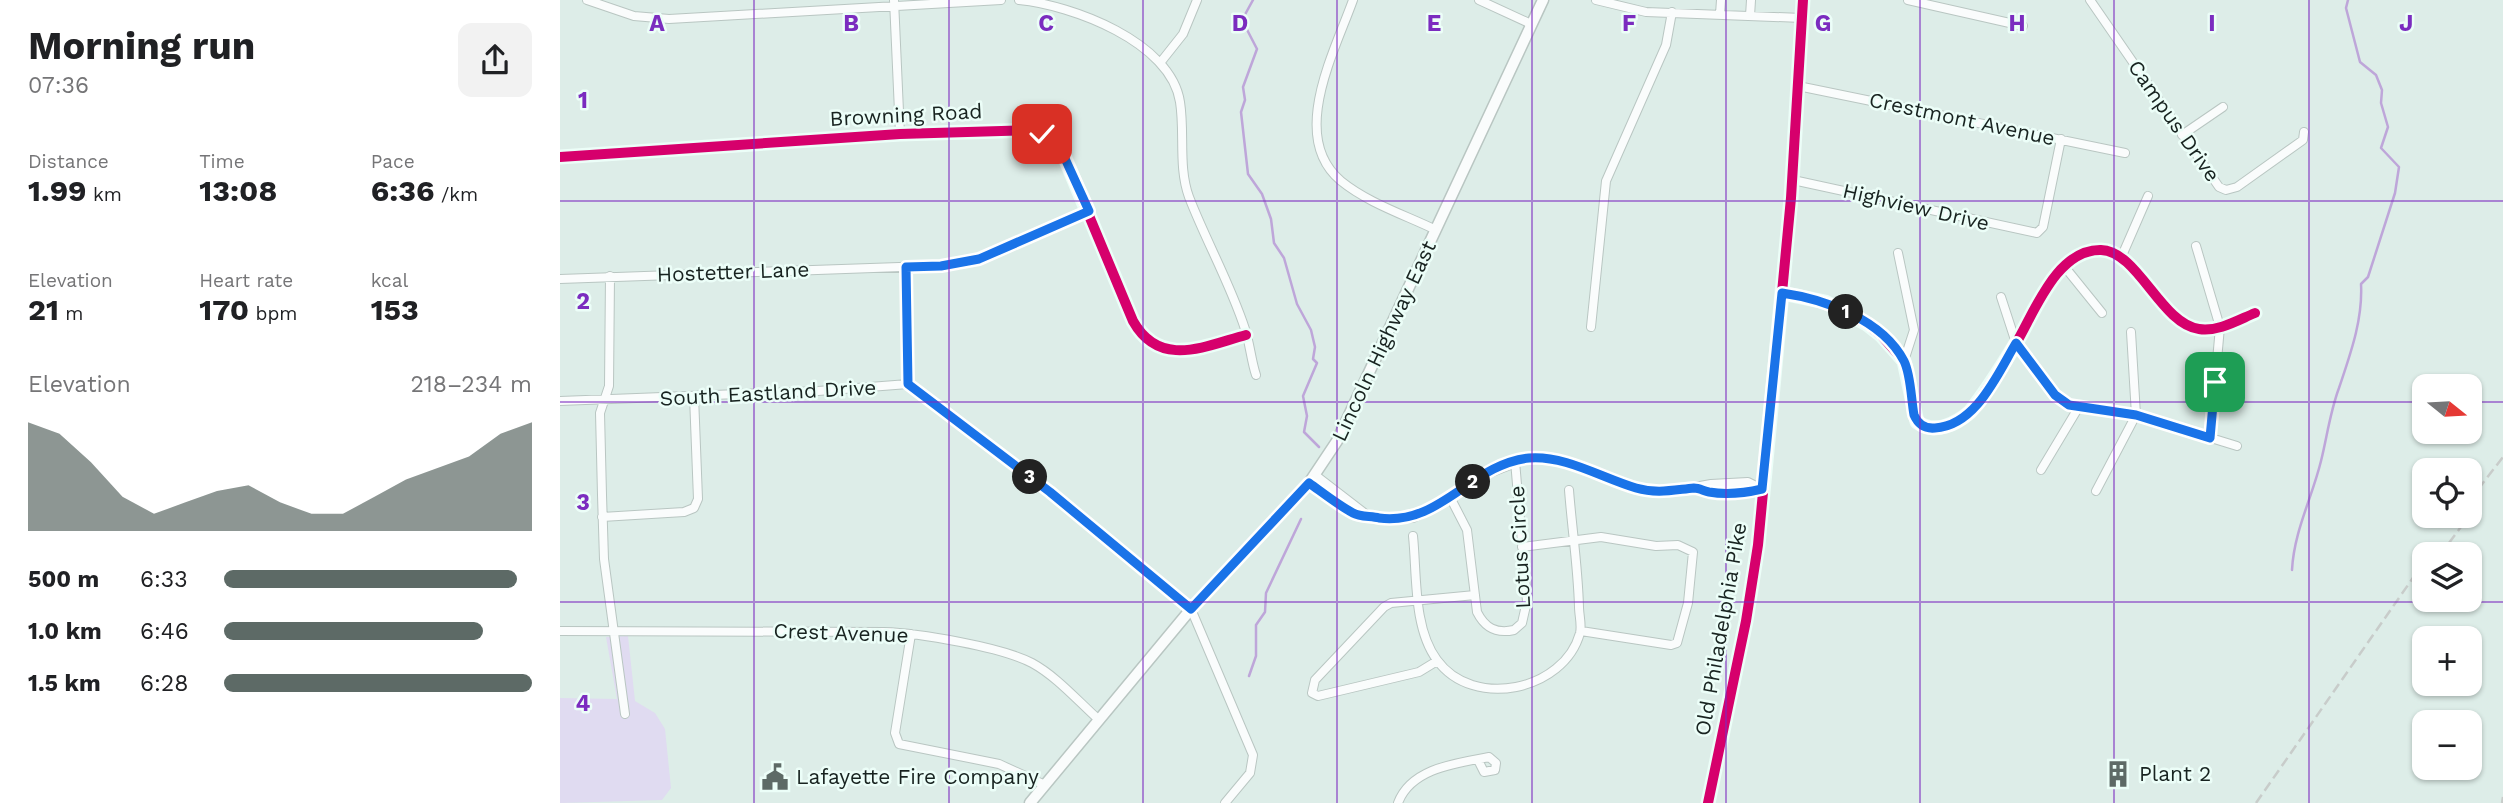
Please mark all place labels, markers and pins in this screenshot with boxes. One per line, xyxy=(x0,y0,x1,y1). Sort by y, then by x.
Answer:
pin xyxy=(1012,104,1072,164)
pin: 1 xyxy=(1828,294,1864,330)
pin xyxy=(2185,352,2245,412)
pin: 3 xyxy=(1012,460,1048,494)
pin: 2 xyxy=(1455,464,1490,500)
building icon: Plant 2 xyxy=(2103,759,2133,789)
place label: Plant 2 xyxy=(2139,761,2211,786)
public building icon: Lafayette Fire Company xyxy=(760,762,790,792)
place label: Lafayette Fire Company xyxy=(796,764,1039,789)

